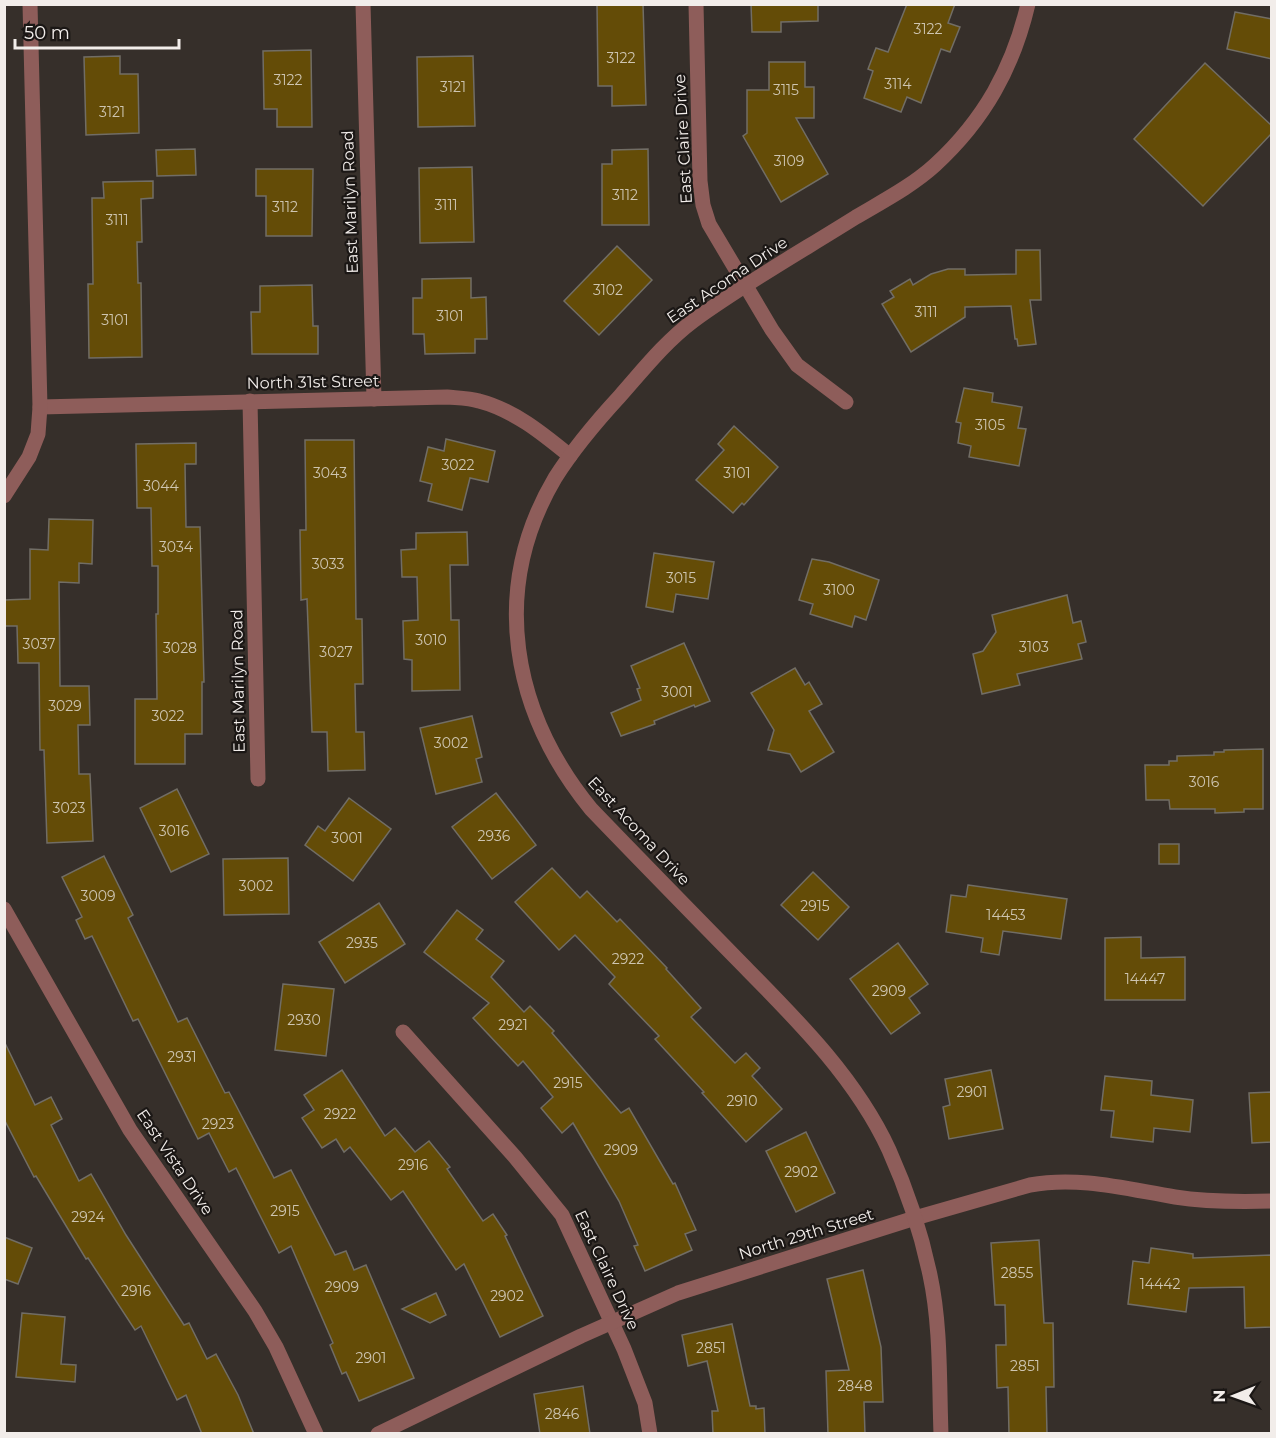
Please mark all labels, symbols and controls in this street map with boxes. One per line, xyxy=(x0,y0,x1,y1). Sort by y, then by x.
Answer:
scale bar xyxy=(15,12,178,50)
house number: 3122 xyxy=(914,20,942,38)
text: 50 m xyxy=(24,22,70,44)
house number: 3122 xyxy=(607,49,635,67)
house number: 3122 xyxy=(274,71,302,89)
street label: East Claire Drive xyxy=(670,74,696,204)
house number: 3114 xyxy=(884,75,912,93)
house number: 3121 xyxy=(440,78,466,96)
house number: 3115 xyxy=(773,81,799,99)
house number: 3121 xyxy=(99,103,125,121)
street label: East Marilyn Road xyxy=(338,130,362,274)
house number: 3109 xyxy=(774,152,804,170)
house number: 3112 xyxy=(612,186,638,204)
house number: 3111 xyxy=(434,196,458,214)
house number: 3112 xyxy=(272,198,298,216)
house number: 3111 xyxy=(105,211,129,229)
street label: East Acoma Drive xyxy=(663,233,791,327)
house number: 3102 xyxy=(593,281,623,299)
house number: 3111 xyxy=(914,303,938,321)
house number: 3101 xyxy=(436,307,464,325)
house number: 3101 xyxy=(101,311,129,329)
street label: North 31st Street xyxy=(246,371,380,393)
house number: 3105 xyxy=(975,416,1005,434)
house number: 3022 xyxy=(441,456,475,474)
house number: 3043 xyxy=(313,464,347,482)
house number: 3101 xyxy=(723,464,751,482)
house number: 3044 xyxy=(143,477,180,495)
house number: 3034 xyxy=(159,538,194,556)
house number: 3033 xyxy=(312,555,344,573)
house number: 3015 xyxy=(666,569,696,587)
house number: 3100 xyxy=(823,581,855,599)
street label: East Marilyn Road xyxy=(227,609,249,753)
house number: 3010 xyxy=(415,631,447,649)
house number: 3037 xyxy=(23,635,56,653)
house number: 3103 xyxy=(1019,638,1049,656)
house number: 3028 xyxy=(163,639,197,657)
house number: 3027 xyxy=(319,643,353,661)
house number: 3001 xyxy=(661,683,693,701)
house number: 3029 xyxy=(48,697,82,715)
house number: 3022 xyxy=(151,707,185,725)
house number: 3002 xyxy=(434,734,468,752)
street label: East Acoma Drive xyxy=(584,773,694,889)
house number: 3016 xyxy=(1189,773,1220,791)
house number: 3023 xyxy=(52,799,86,817)
house number: 3016 xyxy=(159,822,190,840)
house number: 2936 xyxy=(478,827,511,845)
house number: 3001 xyxy=(331,829,363,847)
house number: 3002 xyxy=(239,877,273,895)
house number: 3009 xyxy=(81,887,115,905)
house number: 2915 xyxy=(800,897,830,915)
house number: 14453 xyxy=(986,906,1026,924)
house number: 2935 xyxy=(346,934,378,952)
house number: 2922 xyxy=(612,950,644,968)
house number: 14447 xyxy=(1125,970,1165,988)
house number: 2909 xyxy=(872,982,906,1000)
house number: 2930 xyxy=(287,1011,321,1029)
house number: 2921 xyxy=(498,1016,528,1034)
house number: 2931 xyxy=(167,1048,197,1066)
house number: 2915 xyxy=(553,1074,583,1092)
house number: 2901 xyxy=(957,1083,987,1101)
house number: 2910 xyxy=(727,1092,757,1110)
house number: 2922 xyxy=(324,1105,356,1123)
street label: East Vista Drive xyxy=(133,1106,217,1218)
house number: 2923 xyxy=(202,1115,234,1133)
house number: 2909 xyxy=(604,1141,638,1159)
house number: 2916 xyxy=(398,1156,429,1174)
house number: 2902 xyxy=(784,1163,818,1181)
house number: 2915 xyxy=(270,1202,300,1220)
street label: North 29th Street xyxy=(736,1204,876,1264)
street label: East Claire Drive xyxy=(571,1207,643,1333)
house number: 2924 xyxy=(71,1208,105,1226)
house number: 2855 xyxy=(1001,1264,1033,1282)
house number: 14442 xyxy=(1140,1275,1180,1293)
house number: 2909 xyxy=(325,1278,359,1296)
house number: 2916 xyxy=(121,1282,152,1300)
house number: 2902 xyxy=(490,1287,524,1305)
house number: 2851 xyxy=(696,1339,726,1357)
house number: 2901 xyxy=(356,1349,386,1367)
house number: 2851 xyxy=(1010,1357,1040,1375)
north arrow xyxy=(1204,1366,1264,1426)
house number: 2848 xyxy=(837,1377,873,1395)
text: N xyxy=(1210,1390,1229,1403)
house number: 2846 xyxy=(545,1405,580,1423)

